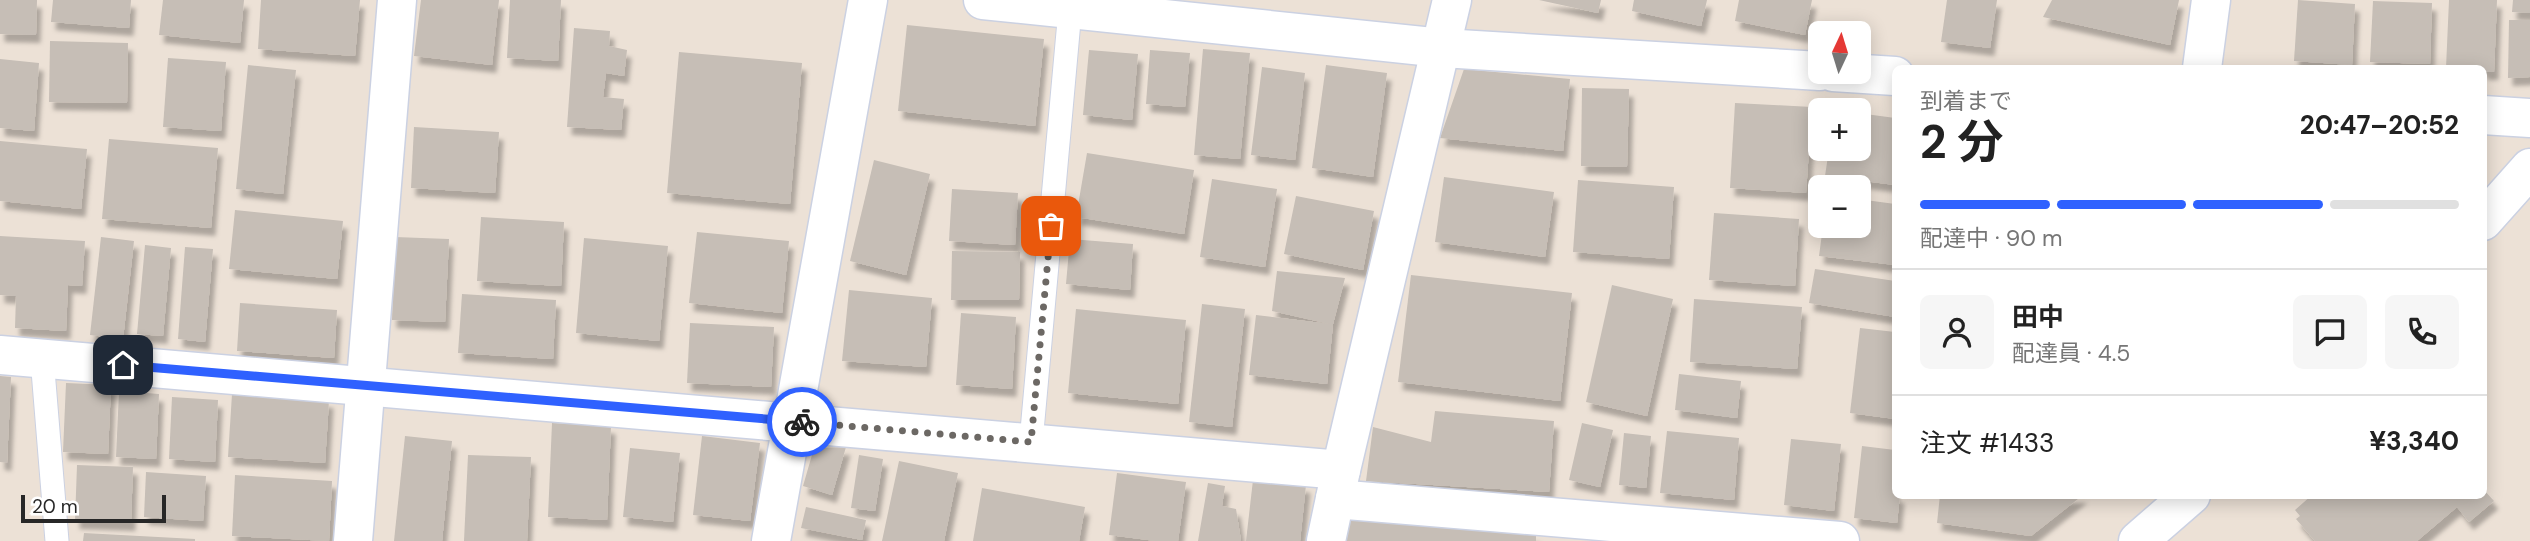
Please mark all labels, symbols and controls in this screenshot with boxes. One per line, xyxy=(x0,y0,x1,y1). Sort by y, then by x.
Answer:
north arrow xyxy=(1808,21,1871,84)
map controls xyxy=(1808,21,1871,238)
text: 到着まで xyxy=(1920,86,2012,116)
button: + xyxy=(1808,98,1871,161)
text: 20:47–20:52 xyxy=(2300,108,2459,142)
text: 2 分 xyxy=(1920,112,2003,172)
button: − xyxy=(1808,175,1871,238)
pin xyxy=(1021,196,1081,256)
icon: bag xyxy=(1032,207,1070,245)
text: 配達中 · 90 m xyxy=(1920,223,2063,253)
button: person xyxy=(1920,295,1994,369)
button: chat xyxy=(2293,295,2367,369)
button: phone xyxy=(2385,295,2459,369)
text: 田中 xyxy=(2012,300,2064,334)
pin xyxy=(93,335,153,395)
text: 配達員 · 4.5 xyxy=(2012,338,2130,368)
icon: home xyxy=(104,346,142,384)
courier xyxy=(767,387,837,457)
icon: bike xyxy=(783,403,821,441)
text: ¥3,340 xyxy=(2369,424,2459,458)
text: 注文 #1433 xyxy=(1920,426,2054,460)
scale bar xyxy=(21,492,166,524)
text: 20 m xyxy=(32,494,78,519)

